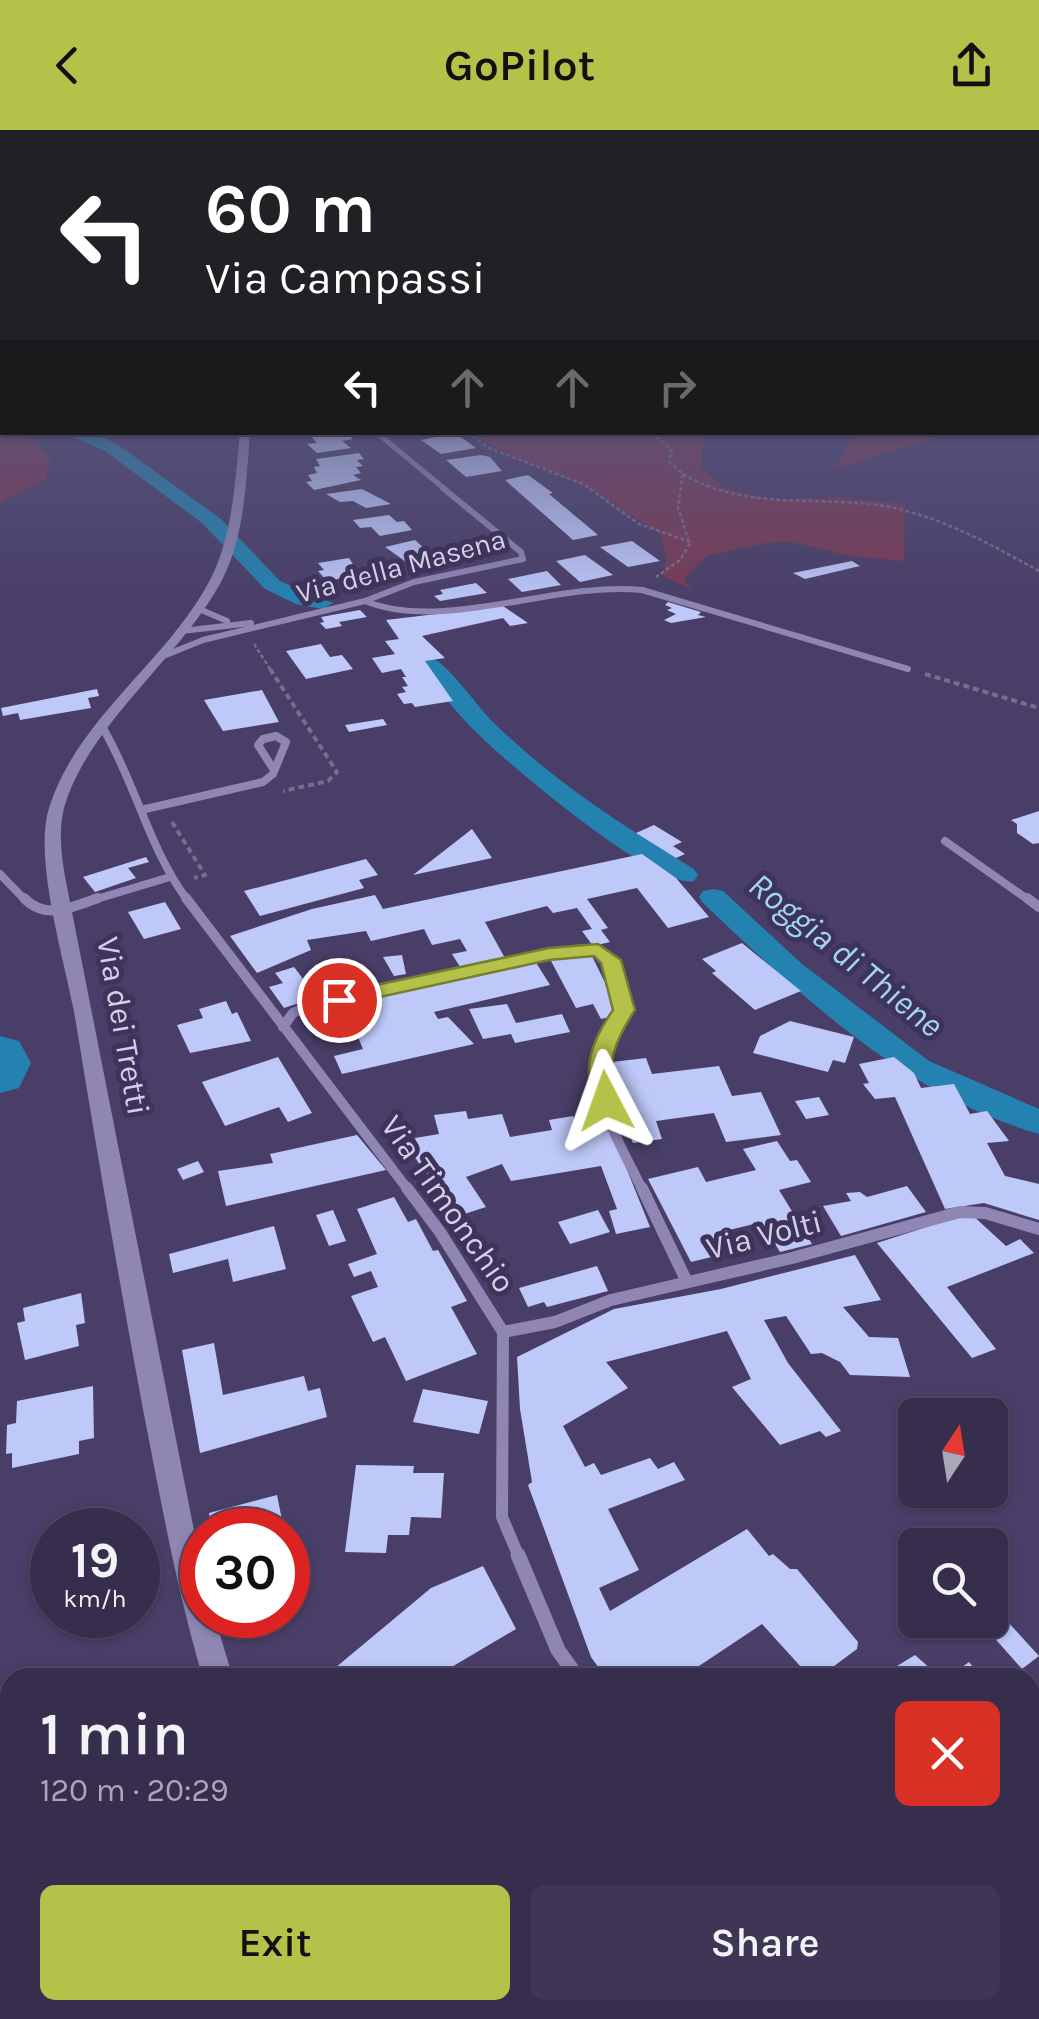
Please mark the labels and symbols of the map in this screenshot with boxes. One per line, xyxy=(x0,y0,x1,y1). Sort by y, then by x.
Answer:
street label: Via della Masena xyxy=(293,522,509,610)
water label: Roggia di Thiene xyxy=(741,864,951,1046)
street label: Via dei Tretti xyxy=(89,934,157,1118)
pin xyxy=(297,958,382,1043)
position arrow xyxy=(554,1049,658,1153)
street label: Via Timonchio xyxy=(373,1108,523,1300)
street label: Via Volti xyxy=(702,1203,826,1267)
north arrow xyxy=(898,1398,1008,1508)
speed limit sign: 30 xyxy=(180,1508,310,1638)

